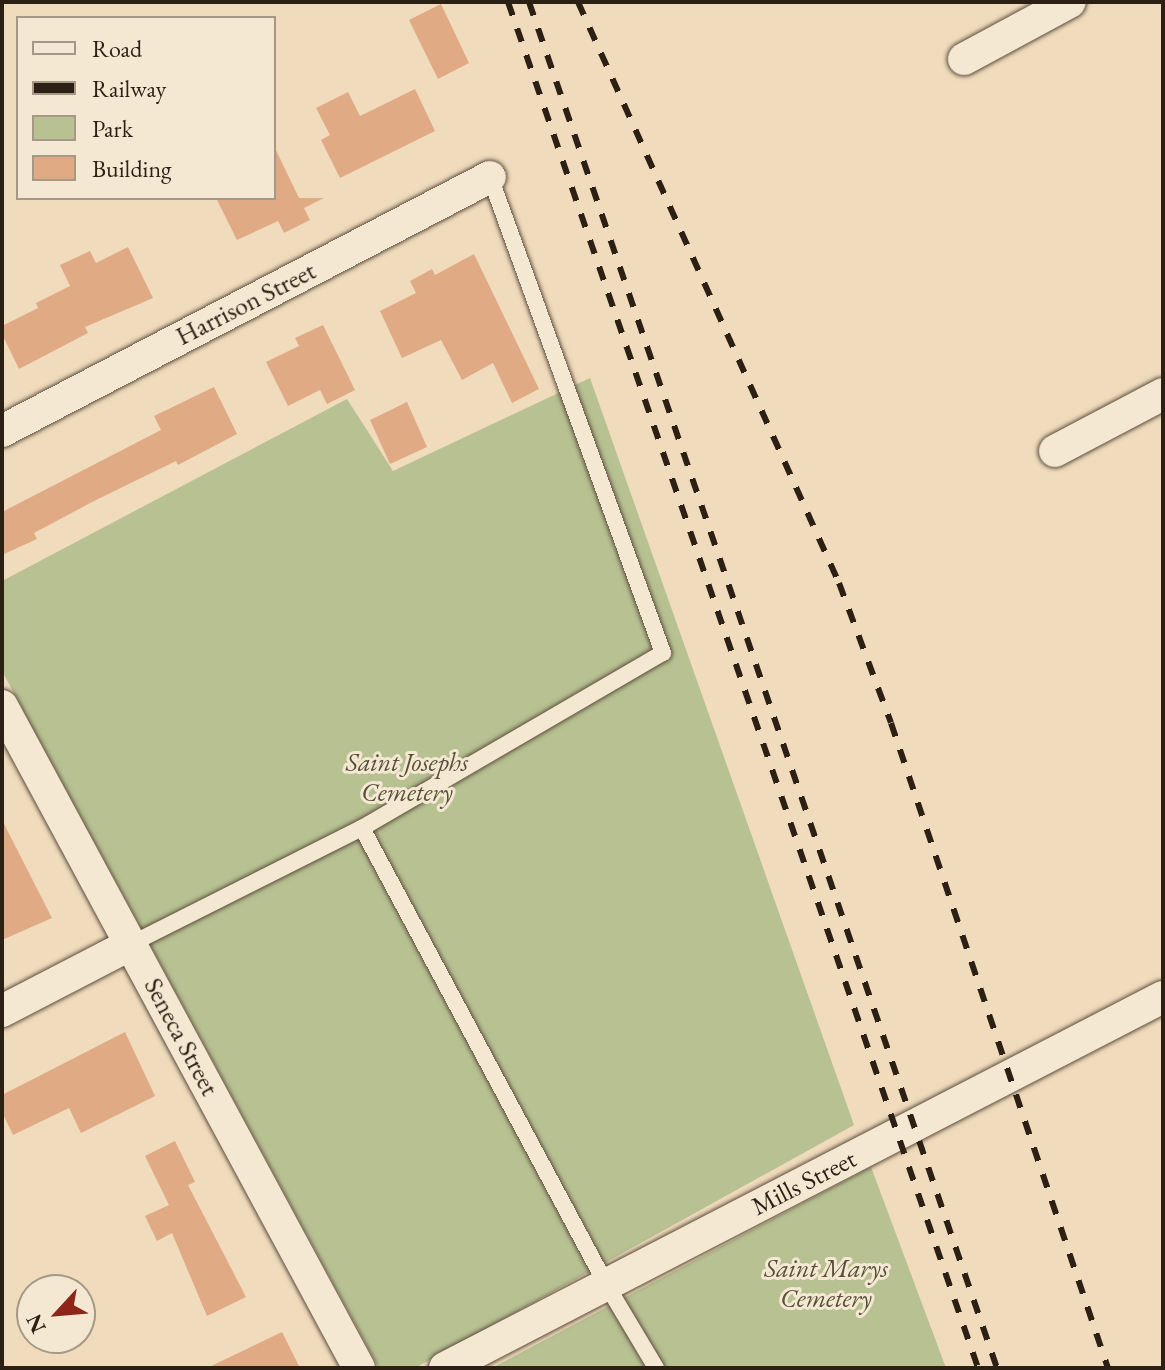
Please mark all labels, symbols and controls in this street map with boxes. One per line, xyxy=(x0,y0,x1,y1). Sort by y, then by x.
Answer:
legend xyxy=(16,16,276,200)
text: Road xyxy=(92,33,142,64)
text: Railway xyxy=(92,73,166,104)
text: Park xyxy=(92,113,133,144)
text: Building xyxy=(92,153,172,184)
street label: Harrison Street xyxy=(171,255,321,353)
park label: Saint Josephs Cemetery xyxy=(346,747,468,808)
street label: Seneca Street xyxy=(137,973,225,1101)
street label: Mills Street xyxy=(747,1143,861,1223)
park label: Saint Marys Cemetery xyxy=(764,1253,888,1314)
north arrow xyxy=(16,1274,96,1354)
text: N xyxy=(19,1310,53,1338)

